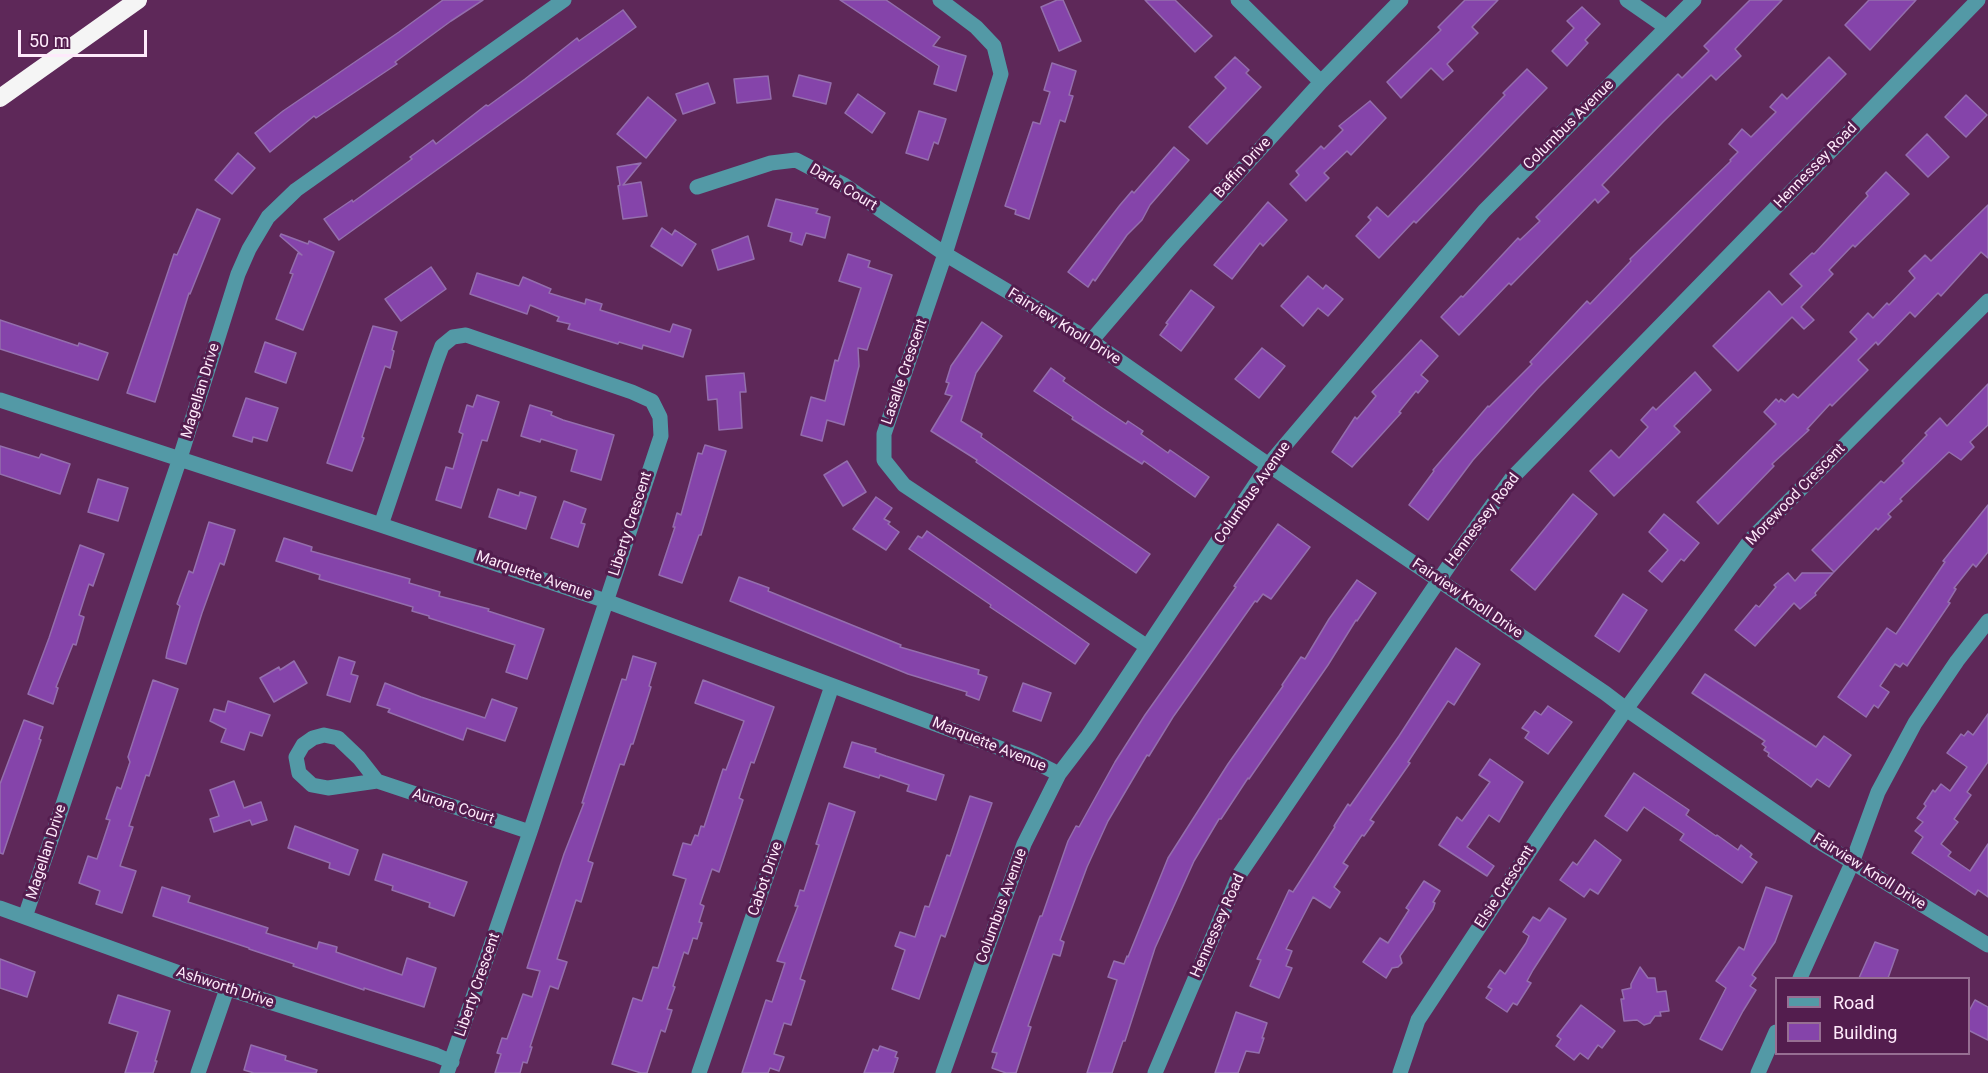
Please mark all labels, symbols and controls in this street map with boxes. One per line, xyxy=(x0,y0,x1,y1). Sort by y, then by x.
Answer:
scale bar xyxy=(21,18,150,56)
text: 50 m xyxy=(29,30,69,51)
street label: Columbus Avenue xyxy=(1520,76,1618,174)
street label: Hennessey Road xyxy=(1771,120,1861,212)
street label: Baffin Drive xyxy=(1211,134,1275,202)
street label: Darla Court xyxy=(806,161,880,215)
street label: Fairview Knoll Drive xyxy=(1004,285,1124,369)
street label: Lasalle Crescent xyxy=(879,317,931,427)
street label: Magellan Drive xyxy=(178,341,224,441)
street label: Columbus Avenue xyxy=(1211,438,1295,548)
street label: Morewood Crescent xyxy=(1743,440,1849,550)
street label: Liberty Crescent xyxy=(606,470,656,578)
street label: Hennessey Road xyxy=(1442,470,1524,570)
street label: Marquette Avenue xyxy=(474,548,594,604)
street label: Fairview Knoll Drive xyxy=(1408,555,1526,643)
street label: Marquette Avenue xyxy=(929,714,1049,776)
street label: Aurora Court xyxy=(410,785,496,829)
street label: Magellan Drive xyxy=(23,802,71,902)
street label: Fairview Knoll Drive xyxy=(1809,830,1929,914)
street label: Cabot Drive xyxy=(745,840,787,918)
street label: Elsie Crescent xyxy=(1472,842,1538,932)
street label: Columbus Avenue xyxy=(973,846,1031,966)
street label: Hennessey Road xyxy=(1187,871,1249,981)
street label: Liberty Crescent xyxy=(452,931,504,1039)
street label: Ashworth Drive xyxy=(174,964,276,1012)
legend xyxy=(1775,977,1970,1055)
text: Road xyxy=(1833,992,1874,1013)
text: Building xyxy=(1833,1022,1897,1043)

